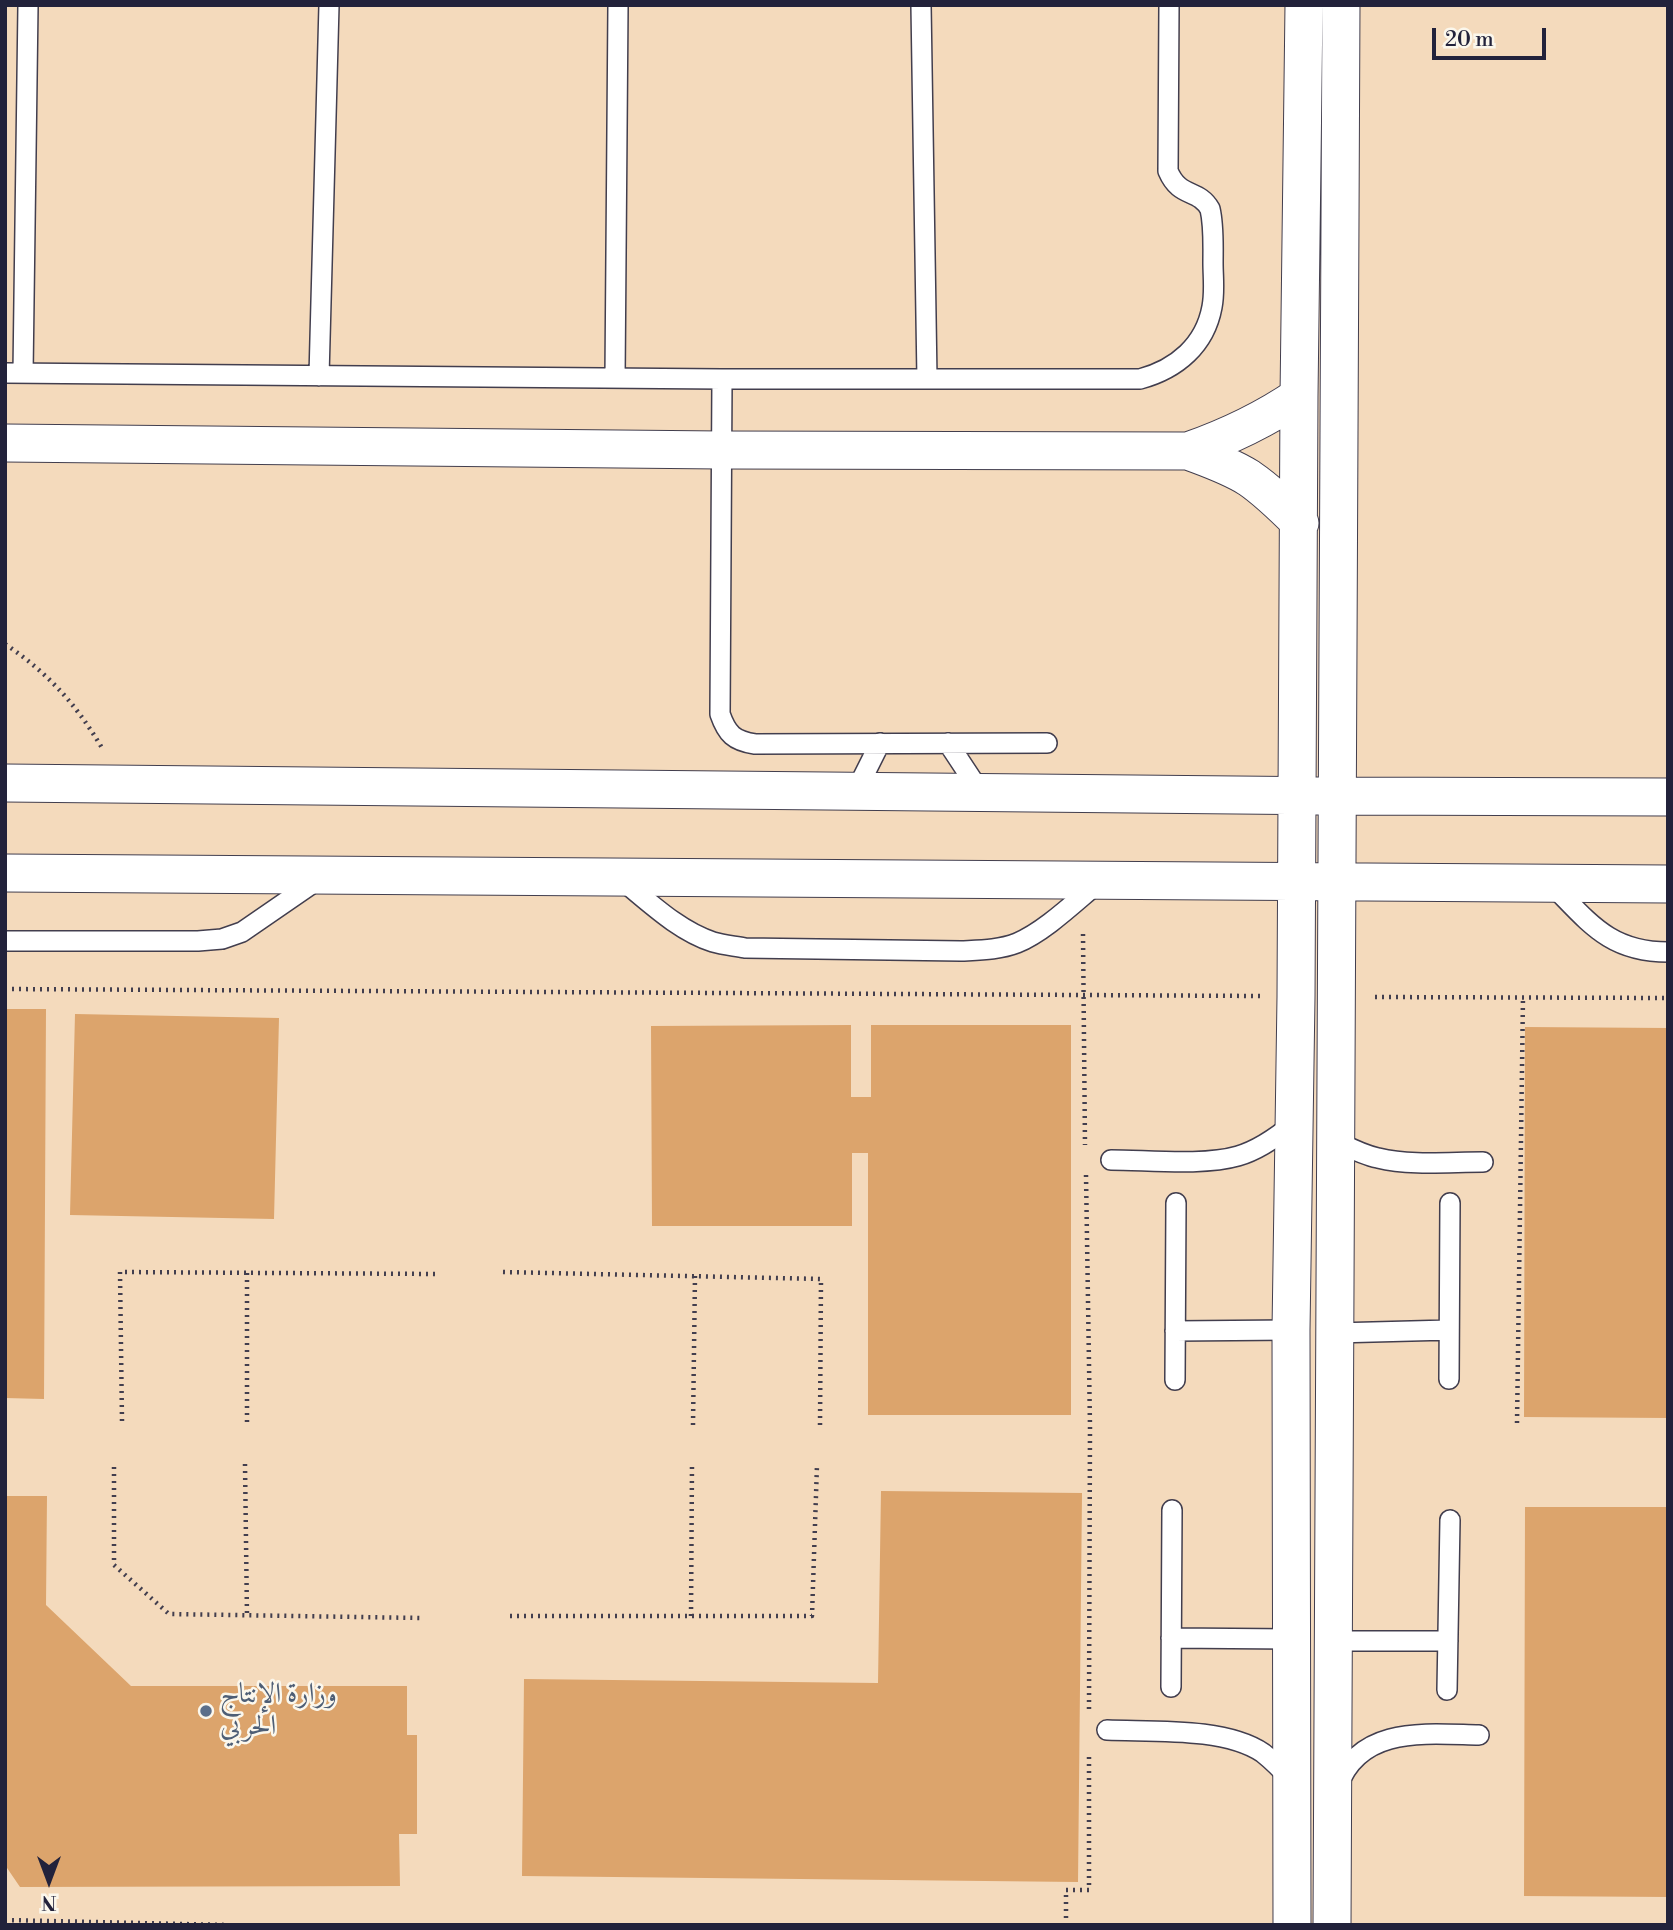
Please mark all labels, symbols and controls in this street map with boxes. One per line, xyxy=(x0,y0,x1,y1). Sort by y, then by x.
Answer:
scale bar xyxy=(1435,14,1549,58)
text: 20 m xyxy=(1445,27,1494,53)
place label: وزارة الإنتاج الحربي xyxy=(220,1678,337,1744)
marker: وزارة الإنتاج الحربي xyxy=(198,1703,214,1719)
north arrow xyxy=(14,1846,84,1916)
text: N xyxy=(41,1890,57,1914)

